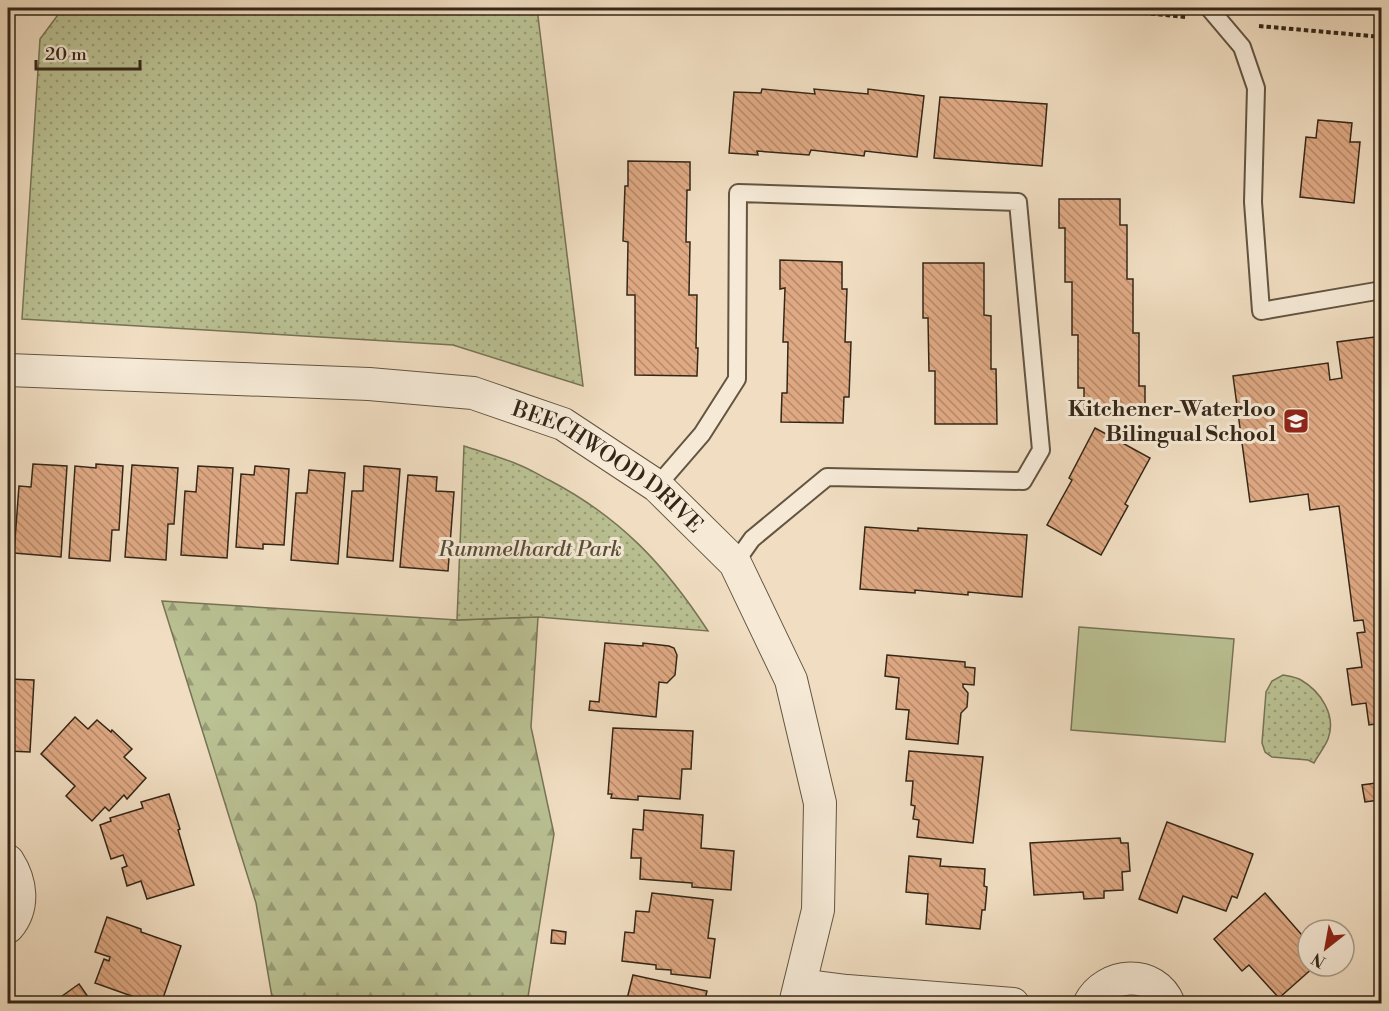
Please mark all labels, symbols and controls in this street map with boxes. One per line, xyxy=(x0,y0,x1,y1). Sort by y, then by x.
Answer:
scale bar xyxy=(36,33,140,71)
text: 20 m xyxy=(45,43,87,66)
street label: BEECHWOOD DRIVE xyxy=(508,395,708,539)
place label: Kitchener-Waterloo Bilingual School xyxy=(1068,396,1276,448)
school or university icon: Kitchener-Waterloo Bilingual School xyxy=(1281,406,1311,436)
park label: Rummelhardt Park xyxy=(437,536,622,563)
north arrow xyxy=(1296,918,1356,978)
text: N xyxy=(1308,948,1329,972)

